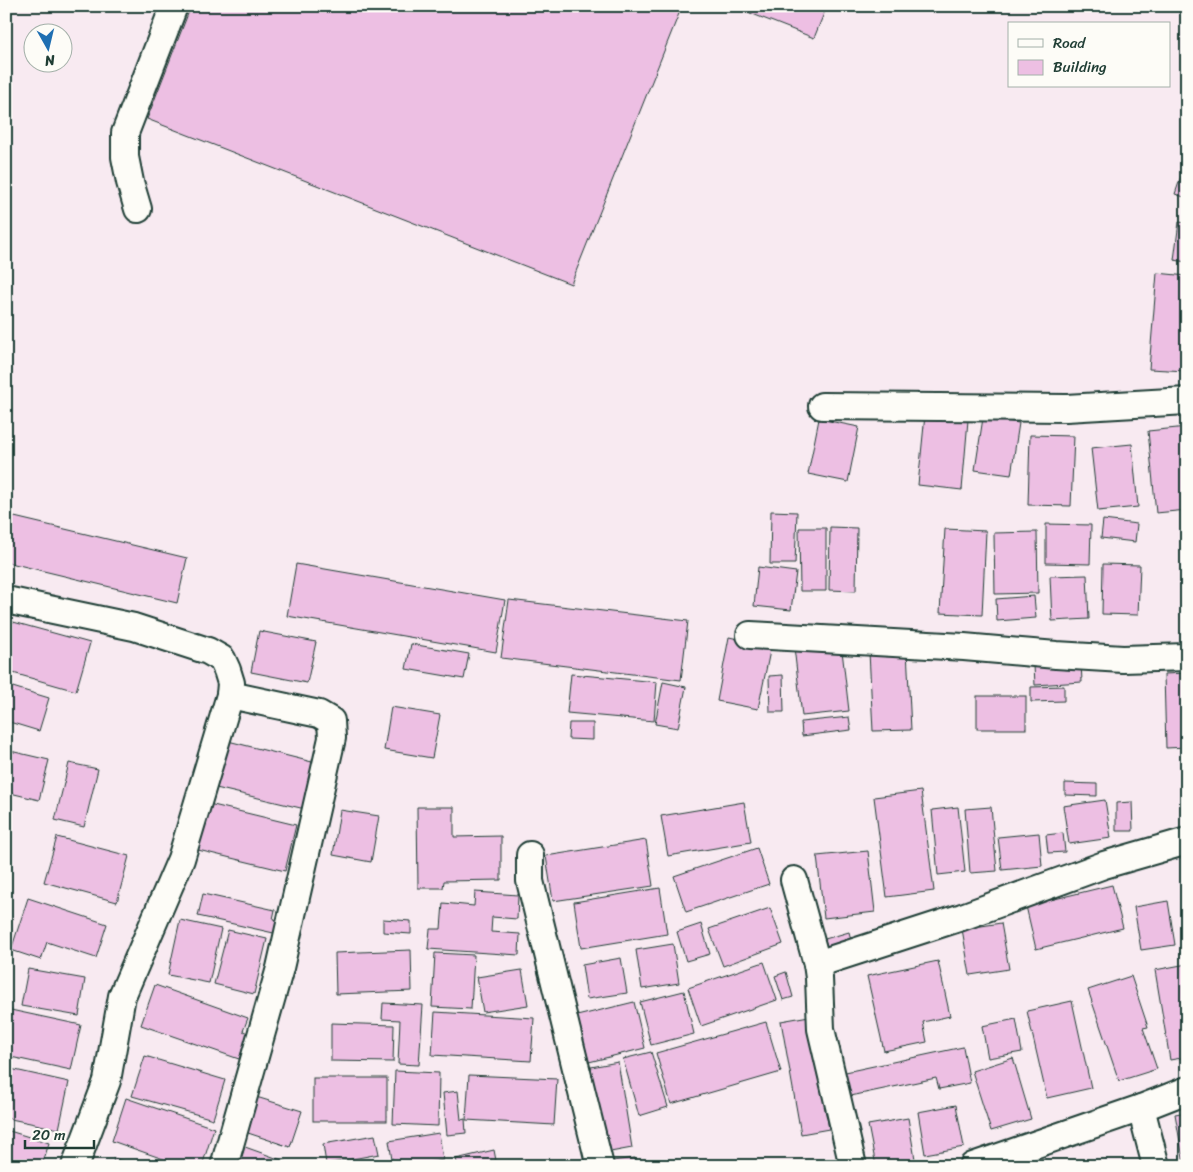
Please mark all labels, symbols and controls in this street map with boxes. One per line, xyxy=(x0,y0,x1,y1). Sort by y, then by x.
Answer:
north arrow xyxy=(22,22,72,72)
legend xyxy=(1008,22,1170,88)
text: Road xyxy=(1053,30,1086,56)
text: N xyxy=(43,47,57,73)
text: Building xyxy=(1053,54,1107,80)
scale bar xyxy=(25,1117,94,1149)
text: 20 m xyxy=(32,1122,66,1148)

